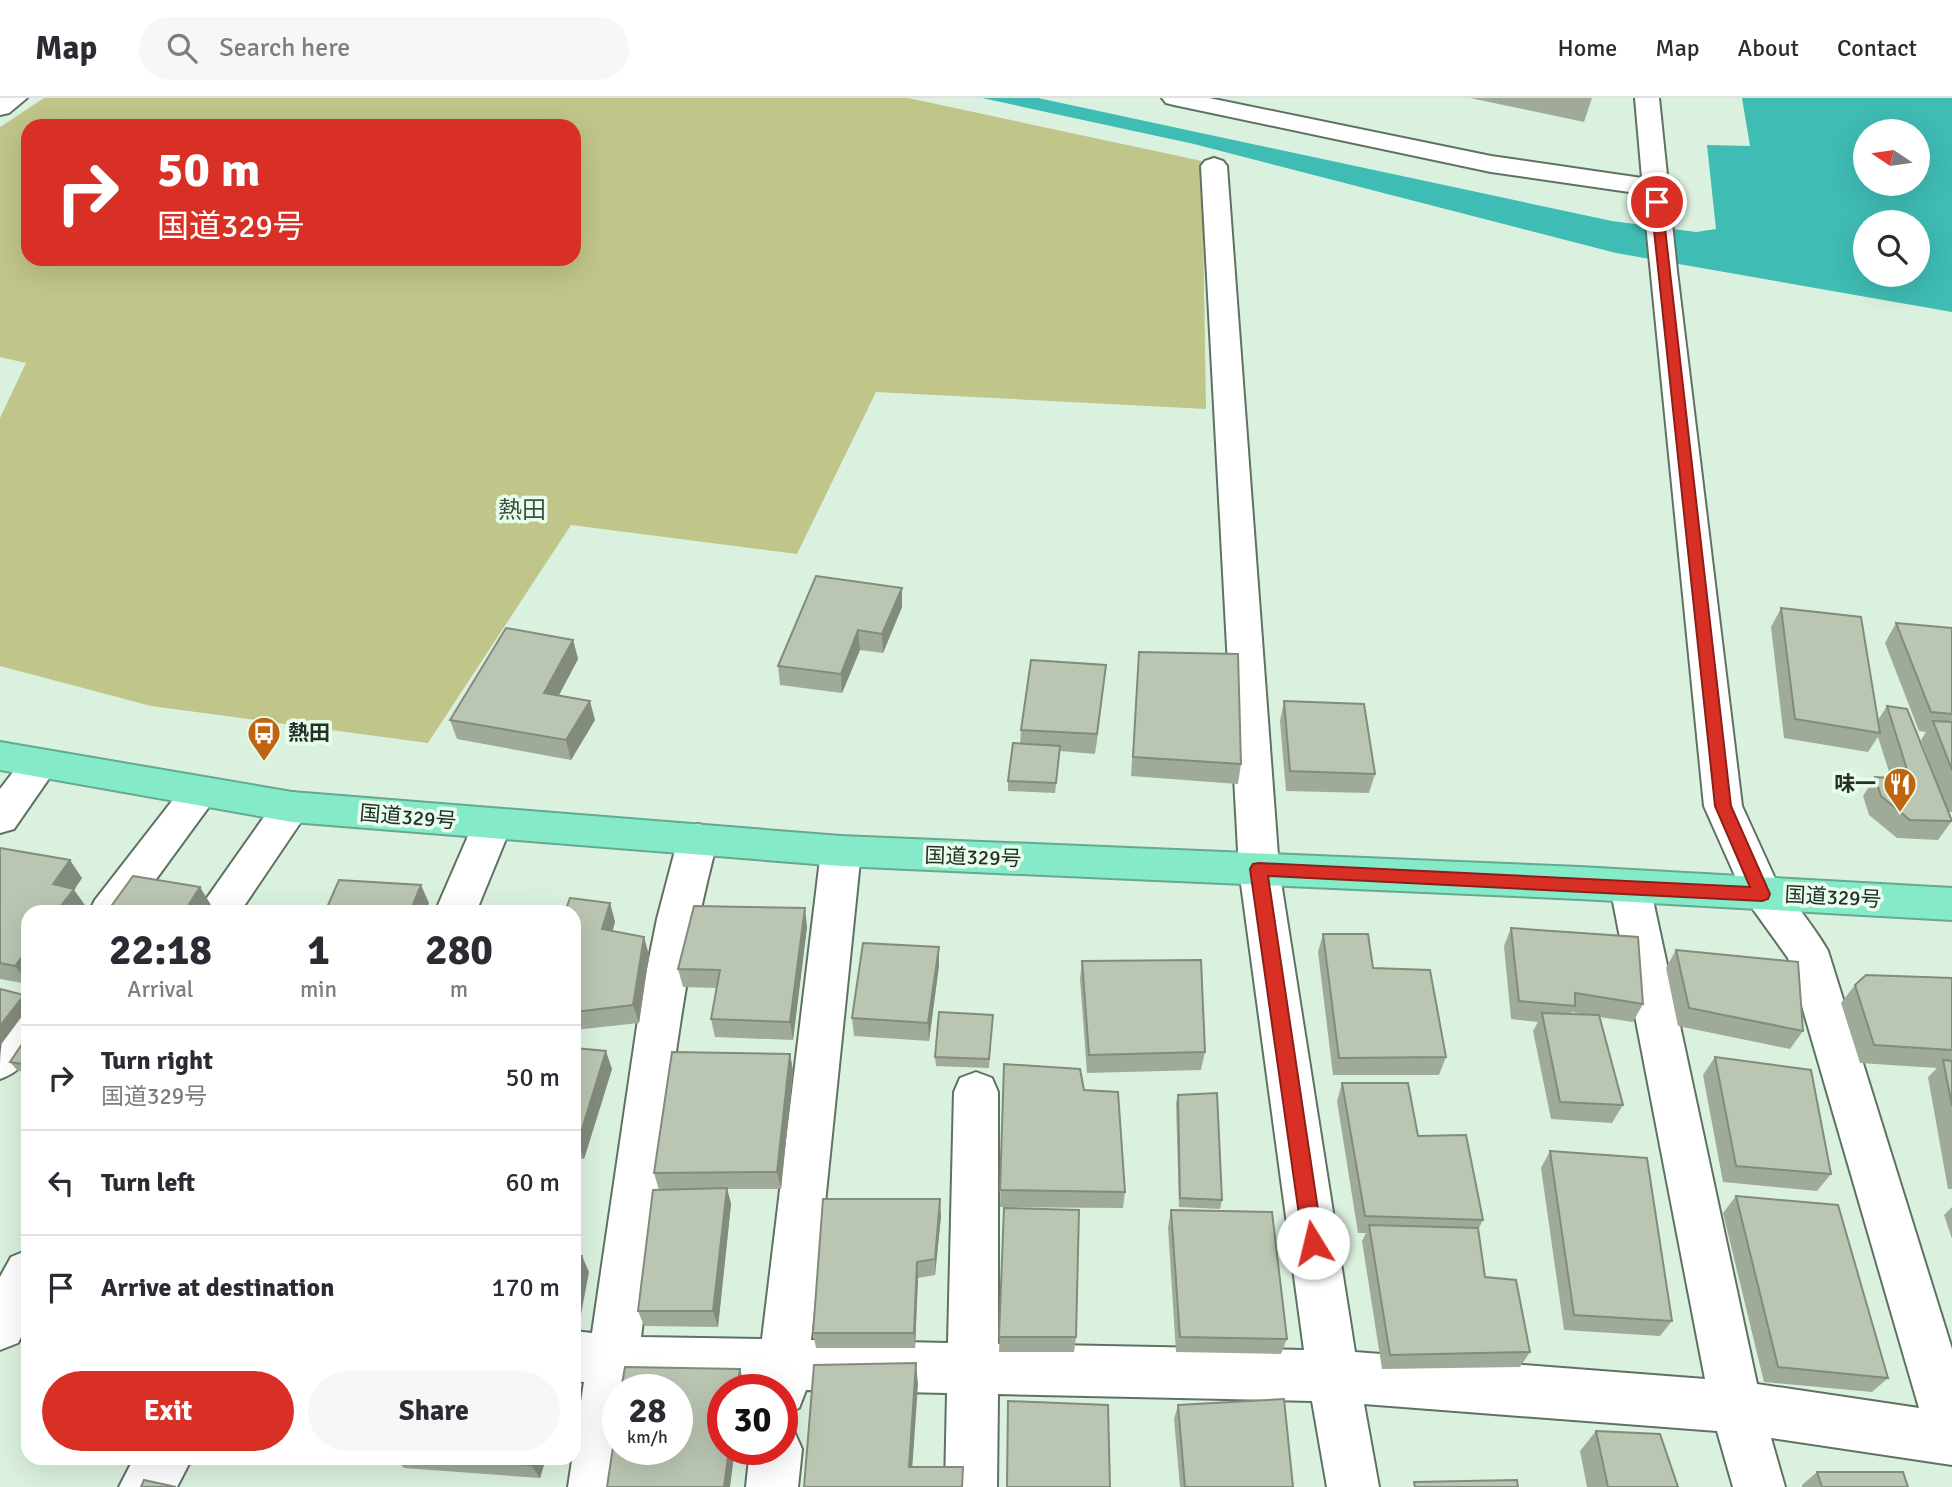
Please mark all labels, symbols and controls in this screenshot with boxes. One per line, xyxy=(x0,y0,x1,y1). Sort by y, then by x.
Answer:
search box xyxy=(139,17,629,80)
text: Map xyxy=(35,28,97,69)
icon: search xyxy=(163,29,201,67)
text: Search here xyxy=(219,32,350,64)
text: Home xyxy=(1557,33,1617,63)
text: Map xyxy=(1655,33,1700,63)
text: About xyxy=(1738,33,1799,63)
text: Contact xyxy=(1837,33,1917,63)
north arrow xyxy=(1853,119,1930,196)
map controls xyxy=(1853,119,1930,287)
text: 50 m xyxy=(157,140,260,200)
icon: right xyxy=(42,147,133,238)
pin xyxy=(1627,172,1687,232)
icon: arrive xyxy=(1638,183,1676,221)
text: 国道329号 xyxy=(157,207,305,246)
button: search xyxy=(1853,210,1930,287)
district label: 熱田 xyxy=(498,495,546,525)
bus stop icon: 熱田 xyxy=(245,714,283,763)
place label: 熱田 xyxy=(288,720,330,746)
restaurant icon: 味一 xyxy=(1881,765,1919,814)
place label: 味一 xyxy=(1834,771,1876,797)
street label: 国道329号 xyxy=(359,800,457,834)
street label: 国道329号 xyxy=(924,842,1022,872)
street label: 国道329号 xyxy=(1784,881,1882,913)
text: 22:18 xyxy=(109,925,212,976)
text: 1 xyxy=(307,925,330,976)
text: 280 xyxy=(425,925,493,976)
text: Arrival xyxy=(127,975,194,1004)
text: min xyxy=(300,975,337,1004)
text: m xyxy=(450,975,468,1004)
text: Turn right xyxy=(101,1045,213,1077)
icon: right xyxy=(42,1059,80,1097)
text: 50 m xyxy=(505,1062,560,1094)
text: 国道329号 xyxy=(101,1082,207,1111)
icon: left xyxy=(42,1164,80,1202)
text: Turn left xyxy=(101,1167,195,1199)
text: 60 m xyxy=(505,1167,560,1199)
position arrow xyxy=(1276,1206,1350,1280)
icon: arrive xyxy=(42,1269,80,1307)
text: Arrive at destination xyxy=(101,1272,334,1304)
text: 170 m xyxy=(491,1272,560,1304)
button: Exit xyxy=(42,1371,294,1451)
button: Share xyxy=(308,1371,560,1451)
speed limit sign: 30 xyxy=(707,1374,798,1465)
text: 28 xyxy=(629,1389,666,1432)
text: km/h xyxy=(627,1426,668,1448)

